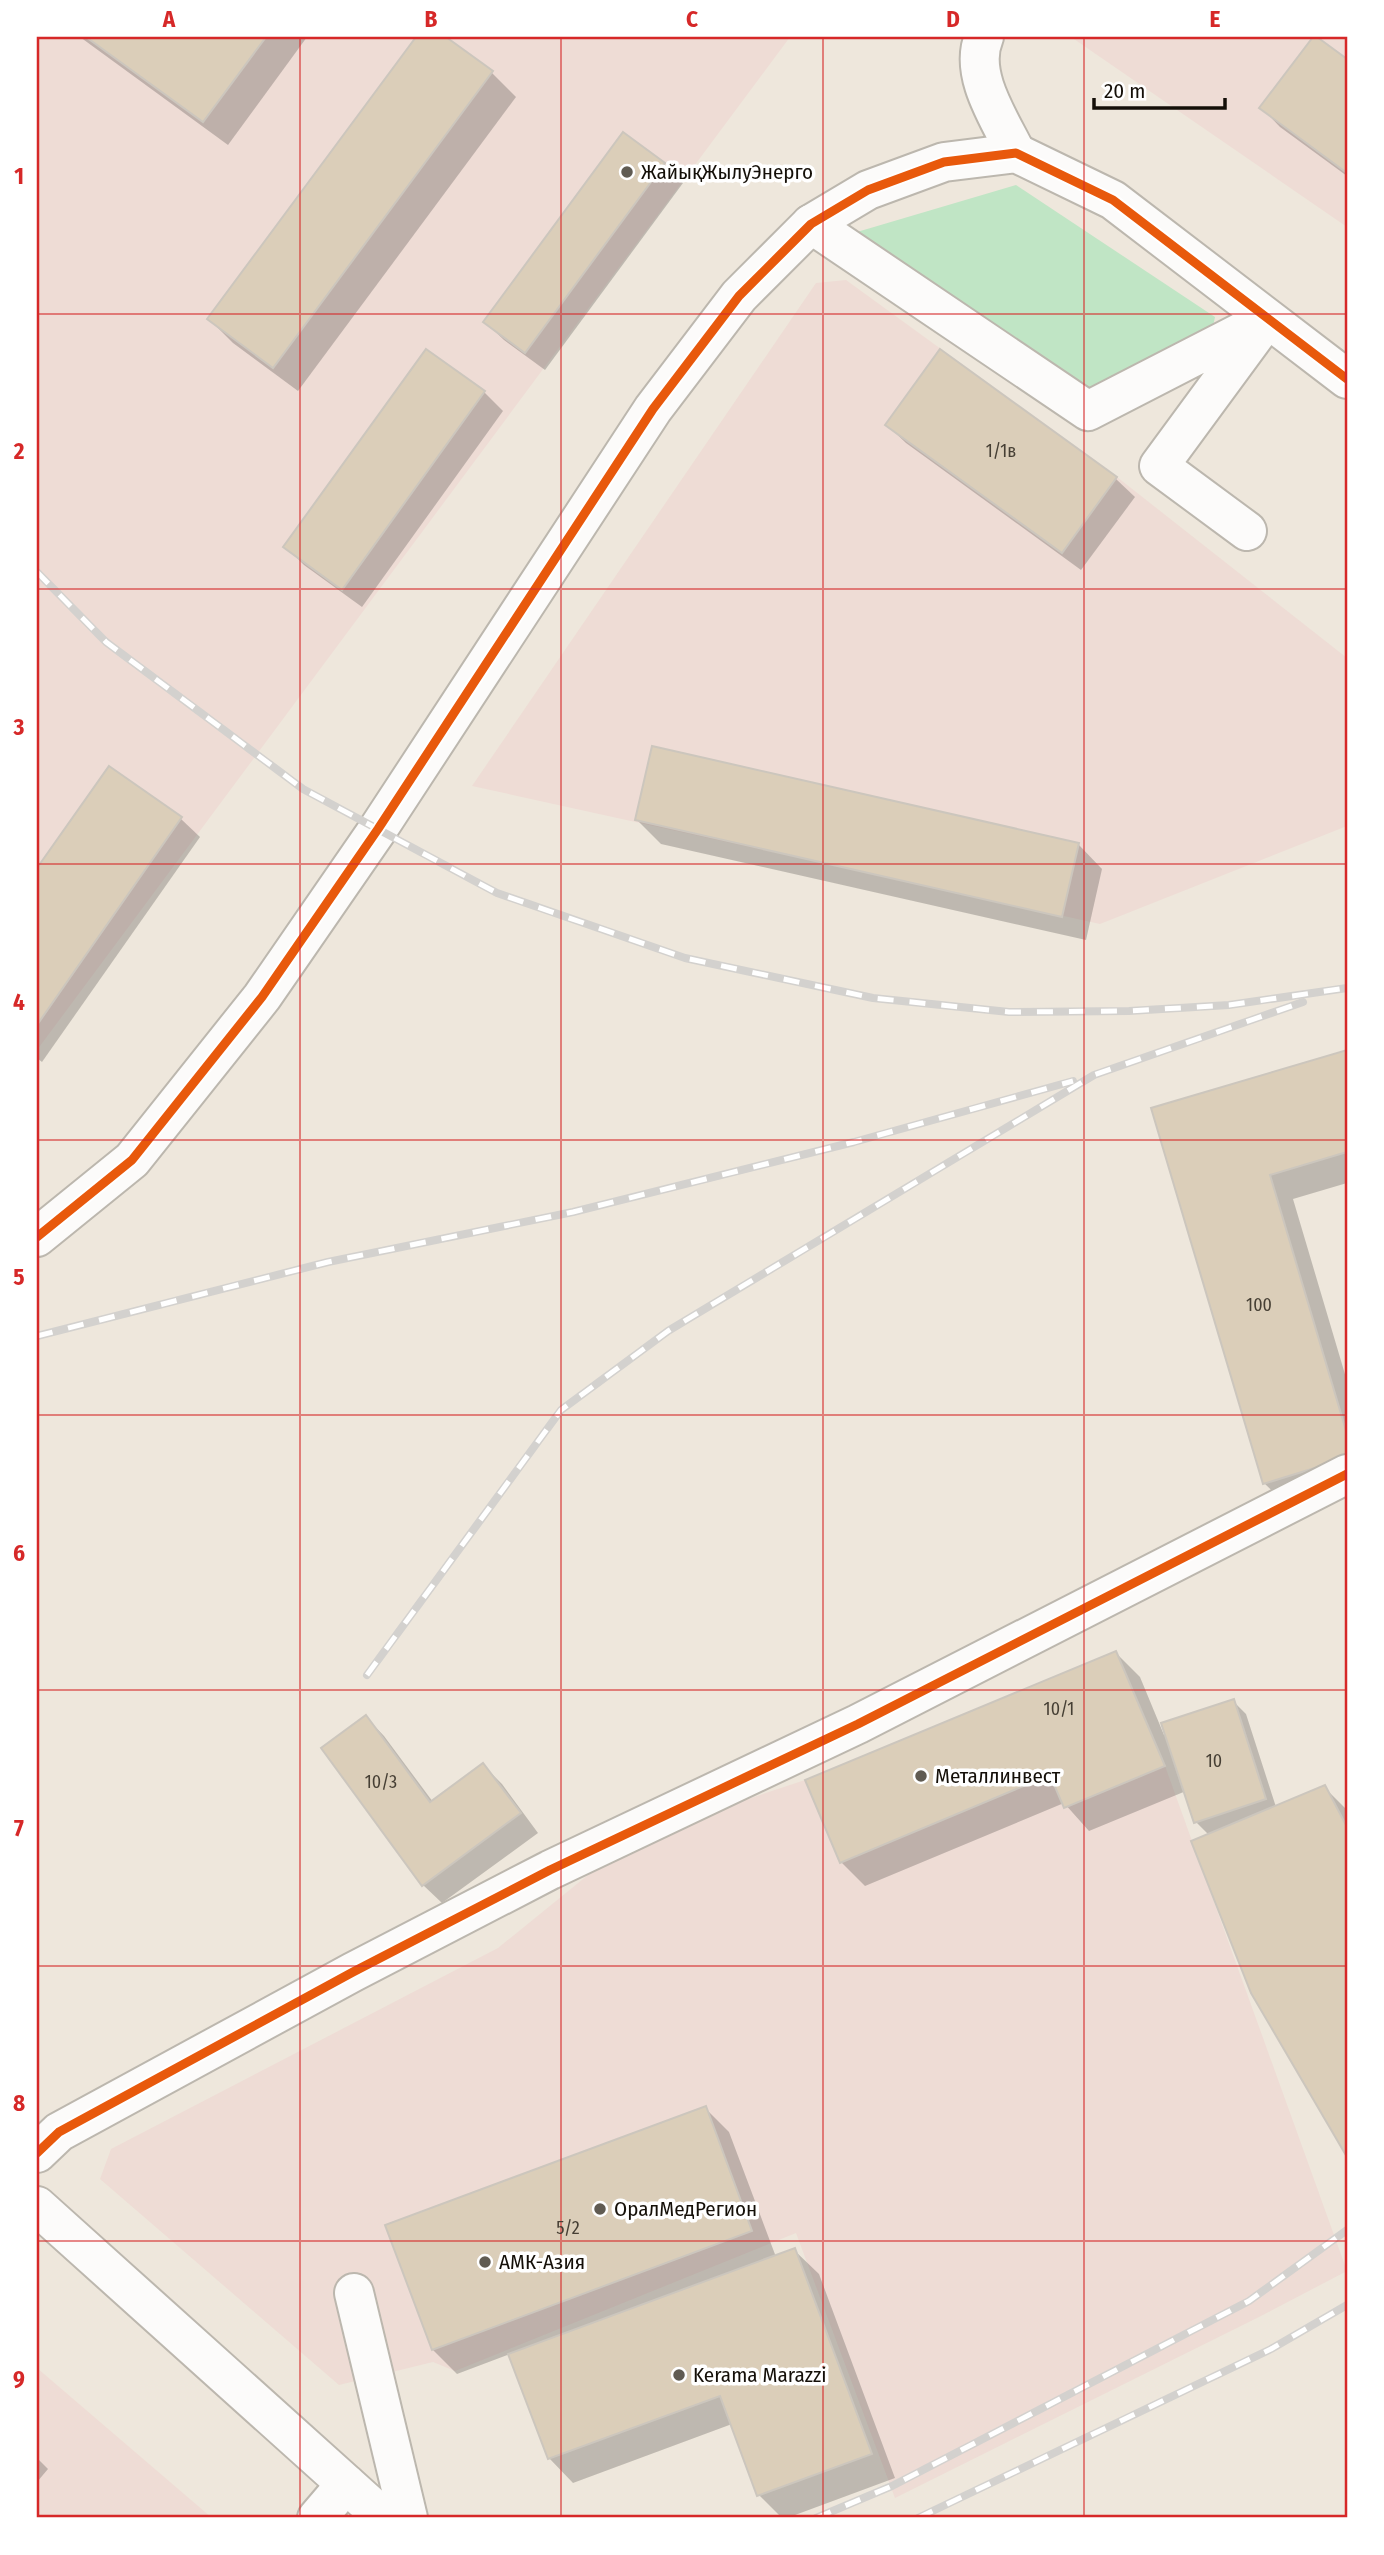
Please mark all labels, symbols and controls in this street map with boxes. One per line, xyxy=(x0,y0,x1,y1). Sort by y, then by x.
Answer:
text: A xyxy=(162,5,176,33)
text: B xyxy=(425,5,438,33)
text: C xyxy=(686,5,698,33)
text: D xyxy=(946,5,960,33)
text: E xyxy=(1210,5,1221,33)
scale bar xyxy=(1094,66,1225,110)
text: 20 m xyxy=(1104,78,1145,104)
place label: ЖайықЖылуЭнерго xyxy=(641,159,813,185)
text: 1 xyxy=(14,162,24,190)
marker: ЖайықЖылуЭнерго xyxy=(619,164,635,180)
text: 2 xyxy=(13,437,25,465)
house number: 1/1в xyxy=(986,440,1016,462)
text: 3 xyxy=(13,713,25,741)
text: 4 xyxy=(13,988,25,1016)
text: 5 xyxy=(13,1263,25,1291)
house number: 100 xyxy=(1246,1294,1272,1316)
text: 6 xyxy=(13,1539,25,1567)
house number: 10/1 xyxy=(1044,1698,1074,1720)
house number: 10 xyxy=(1206,1750,1222,1772)
place label: Металлинвест xyxy=(935,1763,1061,1789)
marker: Металлинвест xyxy=(913,1768,929,1784)
house number: 10/3 xyxy=(365,1771,397,1793)
text: 7 xyxy=(14,1814,24,1842)
text: 8 xyxy=(13,2089,25,2117)
place label: ОралМедРегион xyxy=(614,2196,757,2222)
marker: ОралМедРегион xyxy=(592,2201,608,2217)
house number: 5/2 xyxy=(556,2217,580,2239)
place label: АМК-Азия xyxy=(499,2249,585,2275)
marker: АМК-Азия xyxy=(477,2254,493,2270)
place label: Kerama Marazzi xyxy=(693,2362,827,2388)
text: 9 xyxy=(13,2365,25,2393)
marker: Kerama Marazzi xyxy=(671,2367,687,2383)

